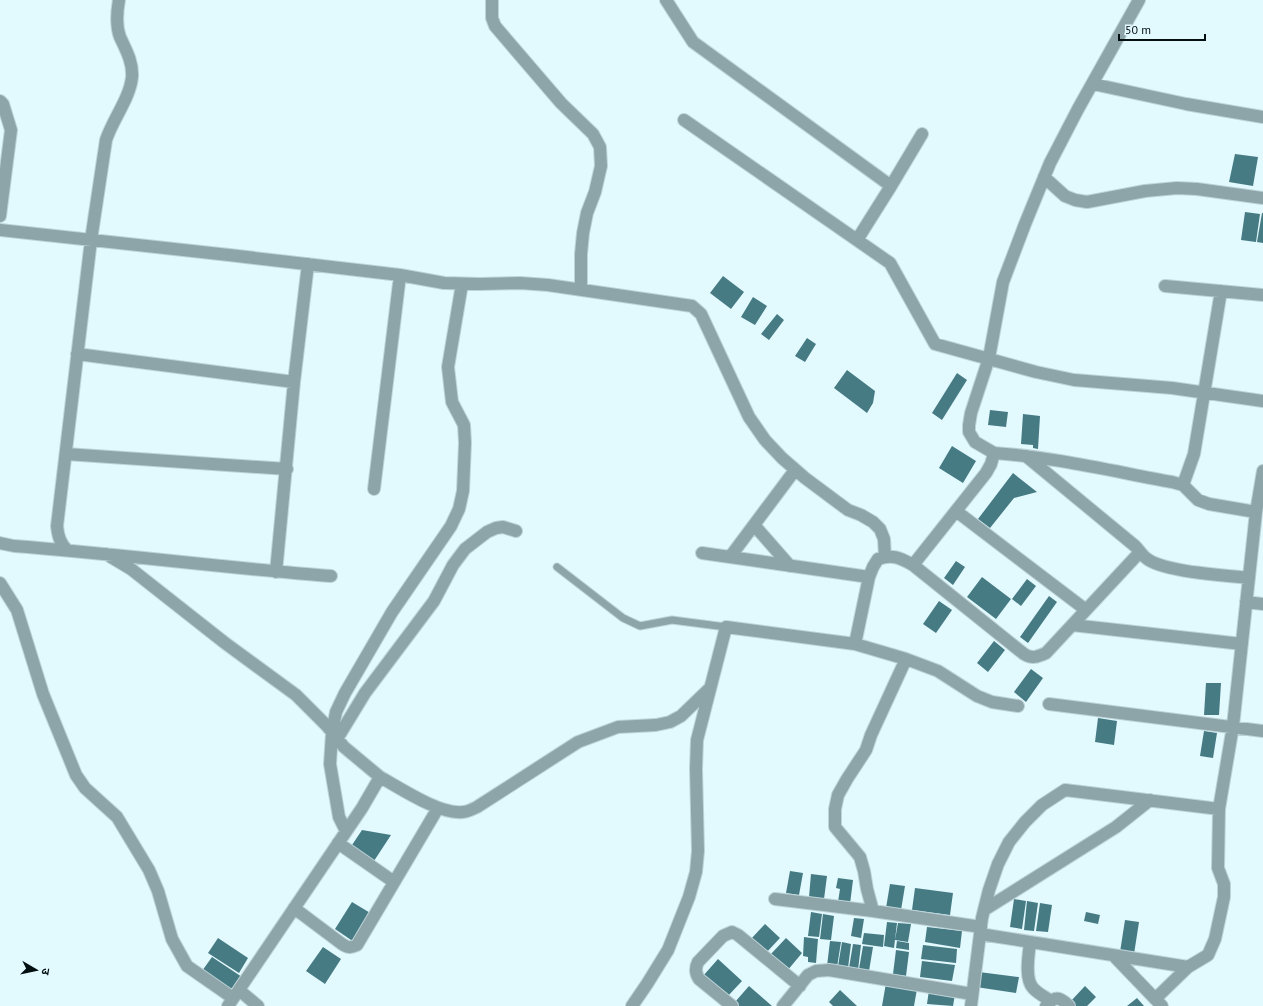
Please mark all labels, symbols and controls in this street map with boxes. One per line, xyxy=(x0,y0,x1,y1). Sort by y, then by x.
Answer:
scale bar xyxy=(1119,16,1205,42)
text: 50 m xyxy=(1125,22,1151,37)
north arrow xyxy=(16,950,56,990)
text: उ xyxy=(38,967,53,976)

